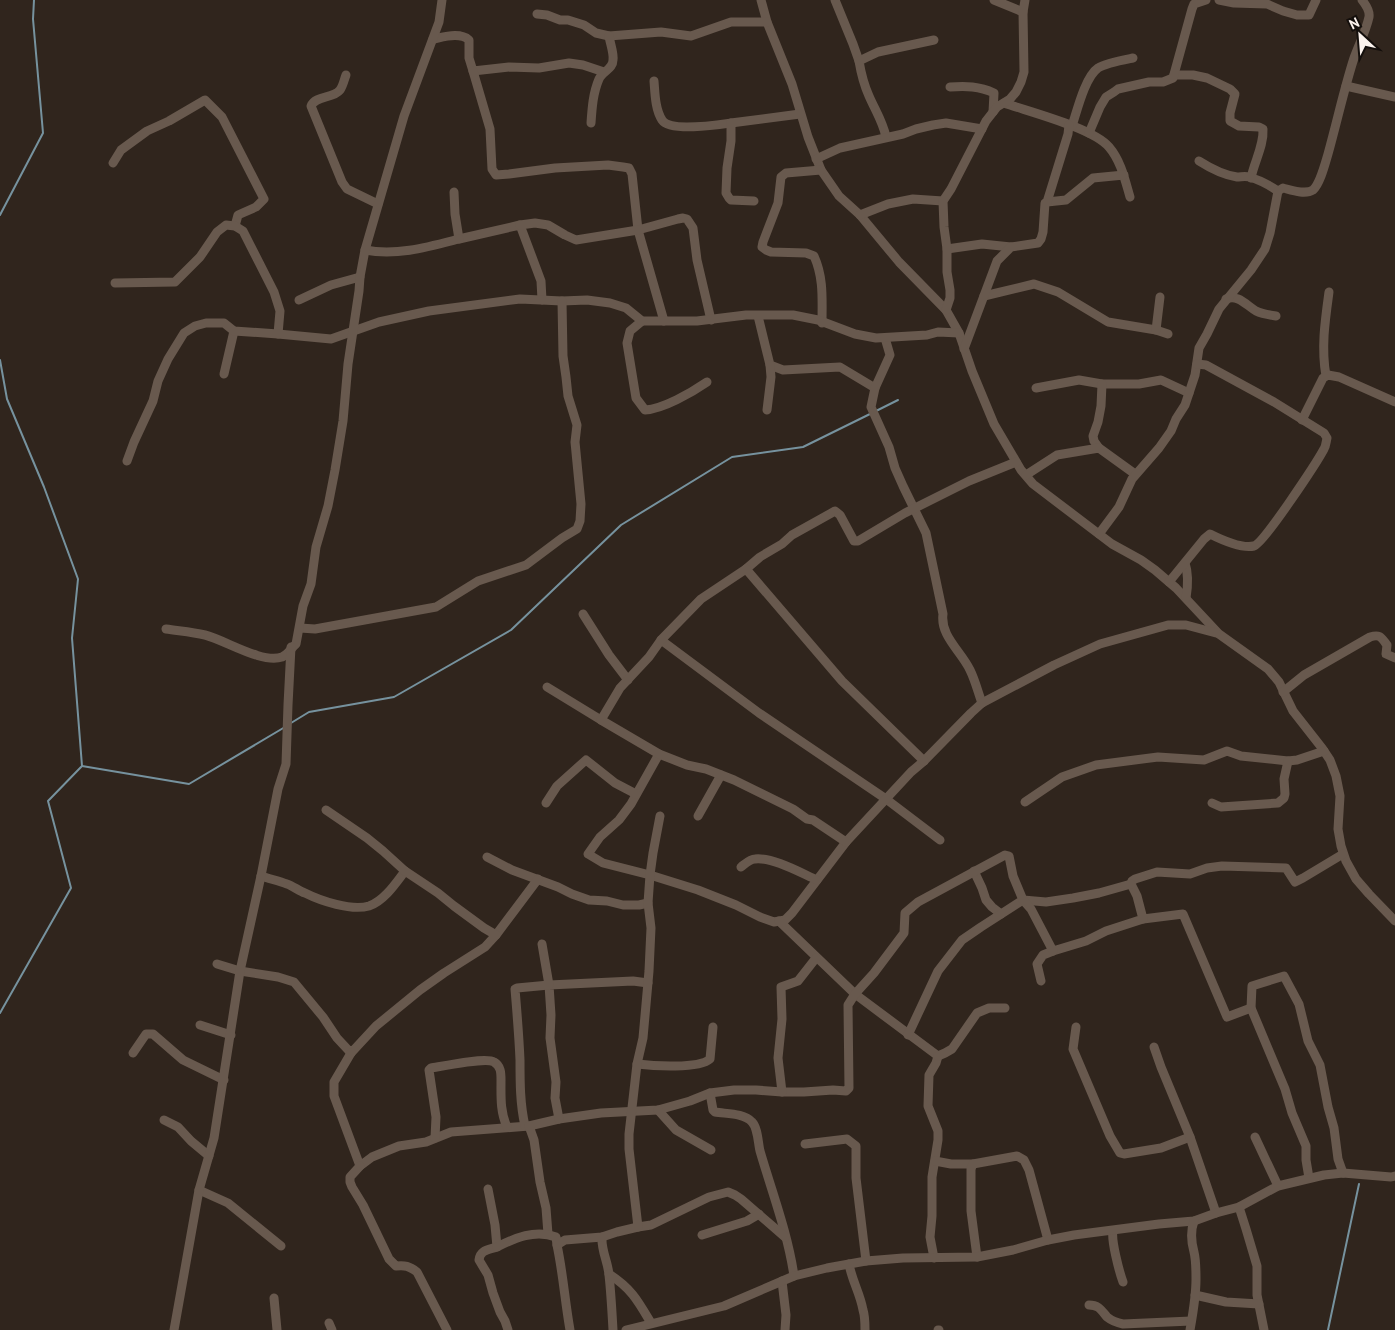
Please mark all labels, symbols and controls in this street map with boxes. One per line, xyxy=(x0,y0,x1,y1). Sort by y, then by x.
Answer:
north arrow xyxy=(1335,10,1385,60)
text: N xyxy=(1346,13,1362,33)

